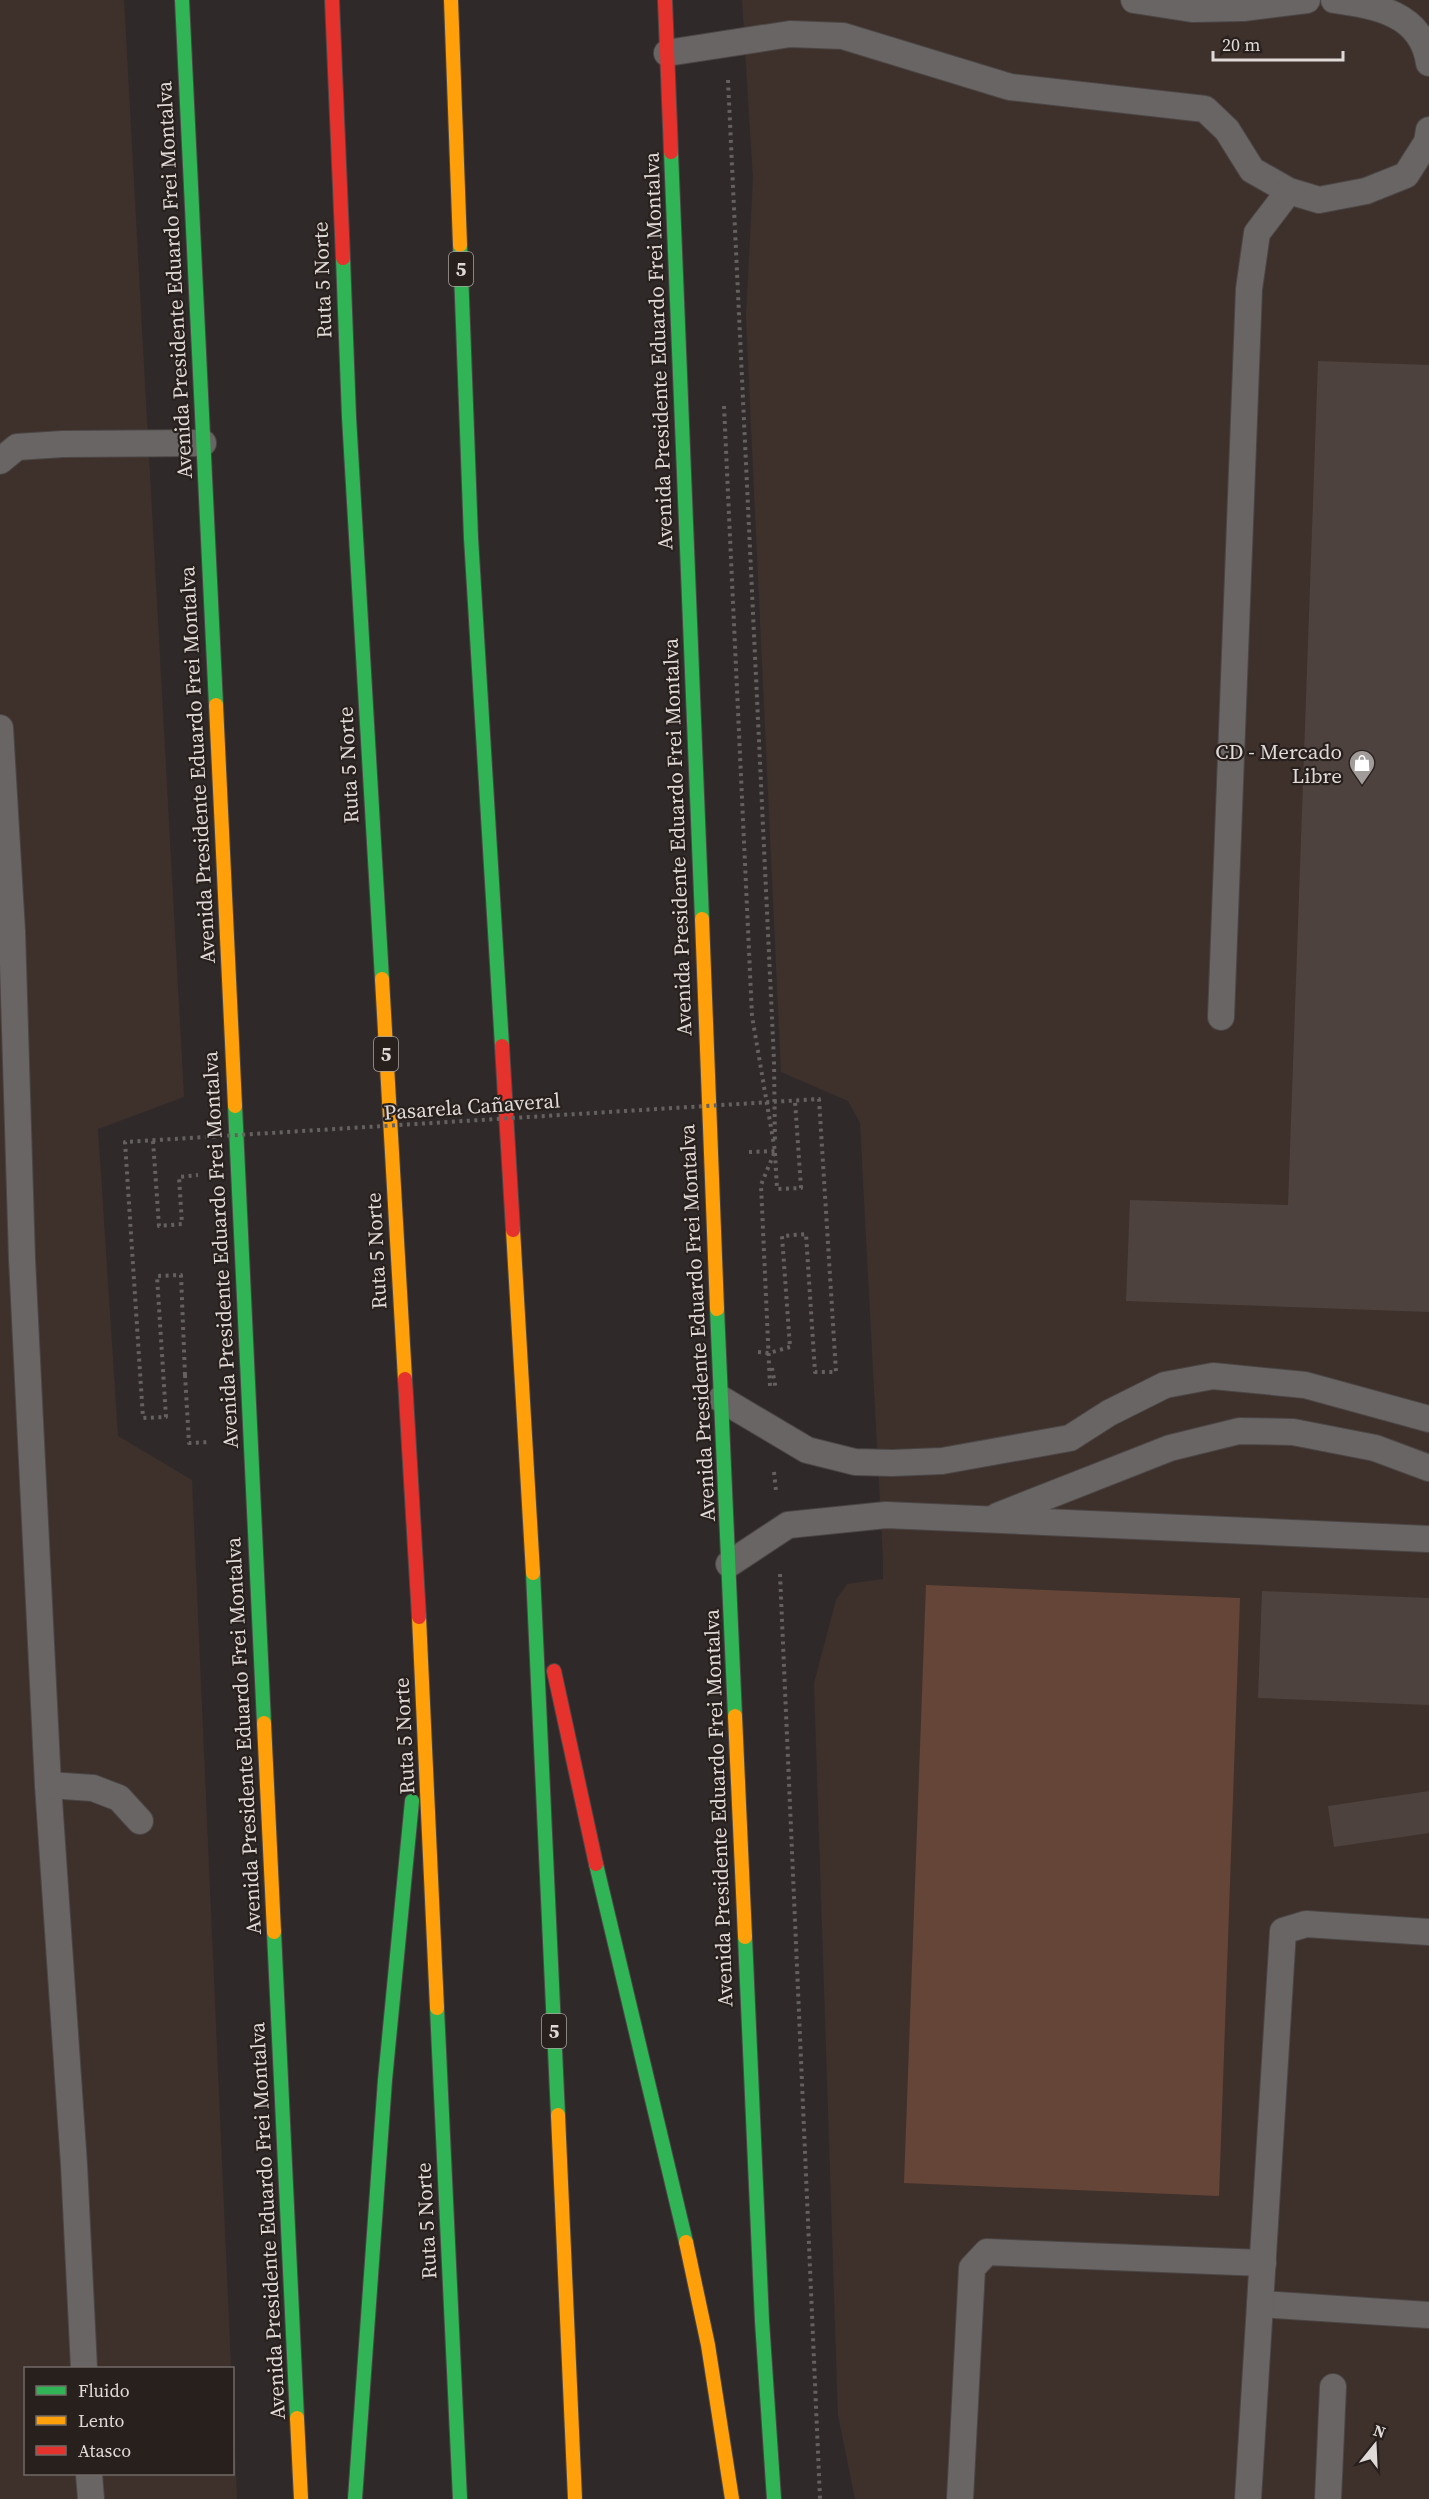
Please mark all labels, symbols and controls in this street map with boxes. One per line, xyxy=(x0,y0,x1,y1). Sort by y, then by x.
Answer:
scale bar xyxy=(1213,24,1344,62)
text: 20 m xyxy=(1222,32,1260,57)
street label: Avenida Presidente Eduardo Frei Montalva xyxy=(149,80,199,480)
street label: Avenida Presidente Eduardo Frei Montalva xyxy=(637,151,679,550)
street label: Ruta 5 Norte xyxy=(305,221,339,339)
road number: 5 xyxy=(449,252,473,286)
street label: Avenida Presidente Eduardo Frei Montalva xyxy=(172,565,222,965)
street label: Avenida Presidente Eduardo Frei Montalva xyxy=(656,637,698,1036)
street label: Ruta 5 Norte xyxy=(330,706,366,824)
place label: CD - Mercado Libre xyxy=(1215,737,1342,790)
shop icon: CD - Mercado Libre xyxy=(1347,748,1377,786)
road number: 5 xyxy=(374,1037,398,1071)
street label: Avenida Presidente Eduardo Frei Montalva xyxy=(195,1050,245,1450)
street label: Pasarela Cañaveral xyxy=(383,1085,561,1127)
street label: Avenida Presidente Eduardo Frei Montalva xyxy=(672,1123,722,1523)
street label: Ruta 5 Norte xyxy=(358,1192,394,1310)
street label: Avenida Presidente Eduardo Frei Montalva xyxy=(218,1536,268,1936)
street label: Avenida Presidente Eduardo Frei Montalva xyxy=(697,1608,739,2007)
street label: Ruta 5 Norte xyxy=(386,1677,422,1795)
road number: 5 xyxy=(542,2014,566,2048)
street label: Avenida Presidente Eduardo Frei Montalva xyxy=(242,2021,292,2421)
street label: Ruta 5 Norte xyxy=(408,2162,444,2280)
legend xyxy=(24,2367,234,2475)
text: Fluido xyxy=(78,2378,130,2403)
text: Lento xyxy=(78,2408,125,2433)
north arrow xyxy=(1345,2415,1405,2475)
text: N xyxy=(1371,2418,1389,2443)
text: Atasco xyxy=(78,2438,131,2463)

